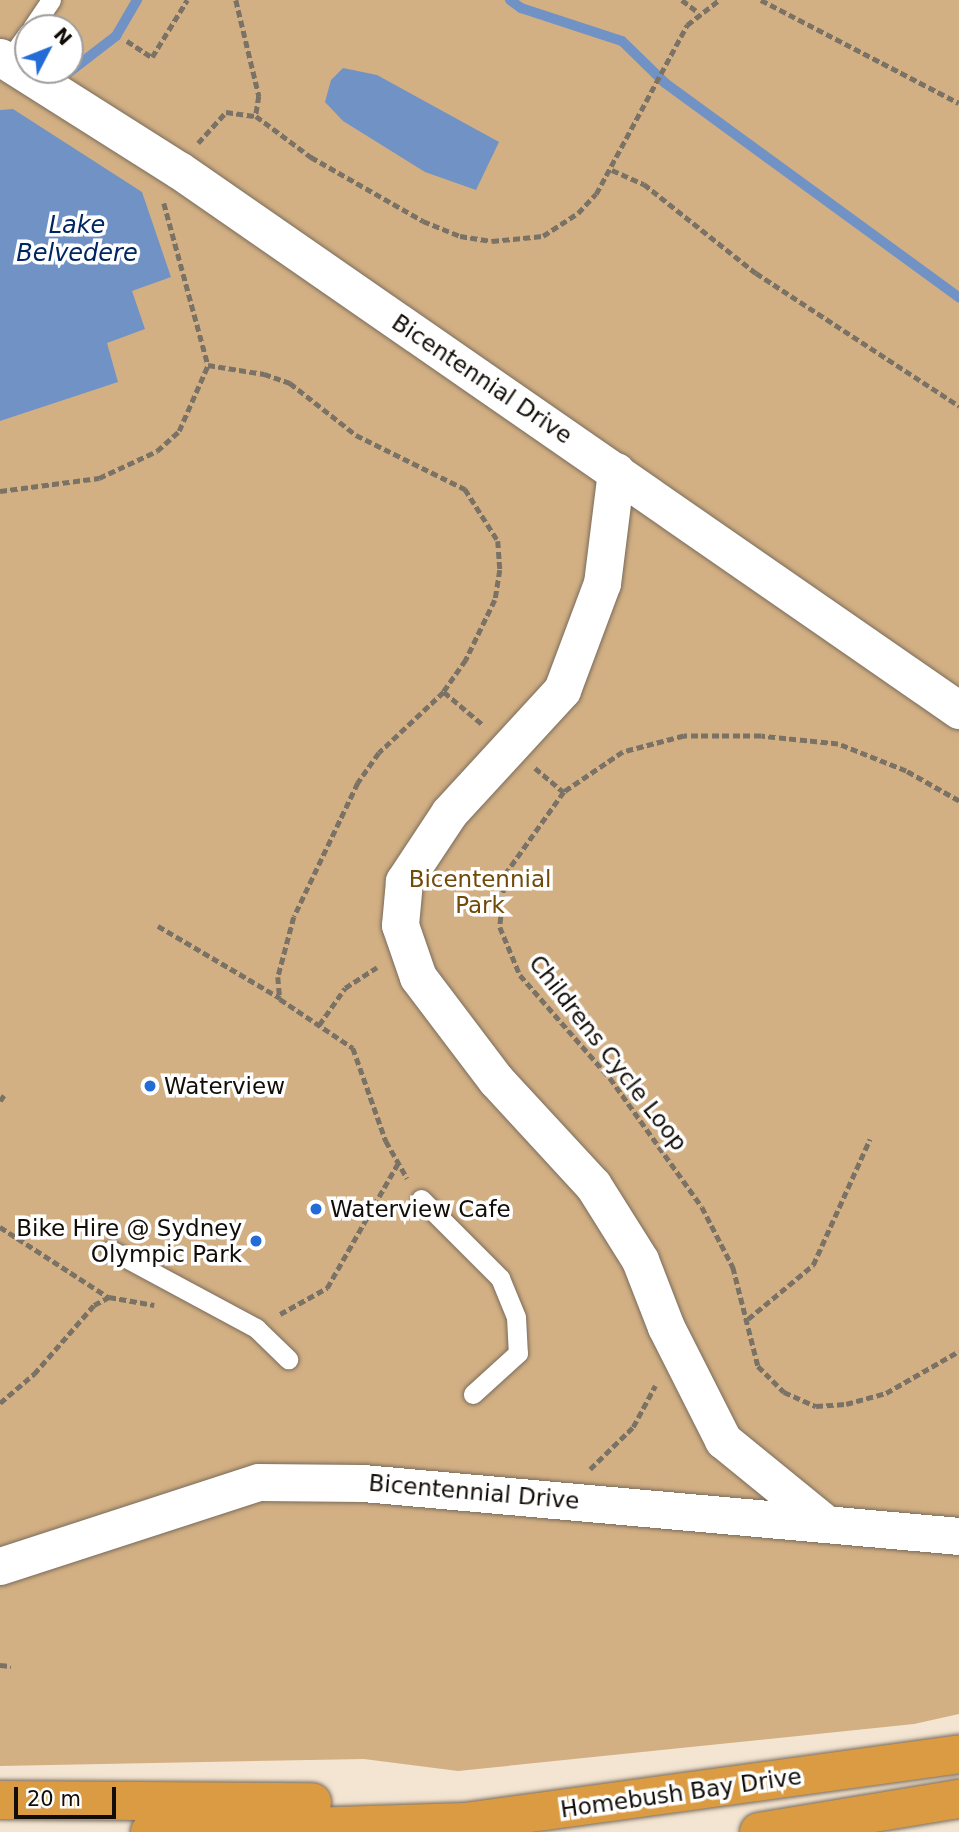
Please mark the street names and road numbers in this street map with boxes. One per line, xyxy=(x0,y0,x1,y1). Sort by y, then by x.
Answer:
street label: Bicentennial Drive xyxy=(387,308,577,450)
street label: Childrens Cycle Loop xyxy=(523,950,693,1156)
street label: Bicentennial Drive xyxy=(368,1469,580,1515)
street label: Homebush Bay Drive xyxy=(559,1762,803,1824)

